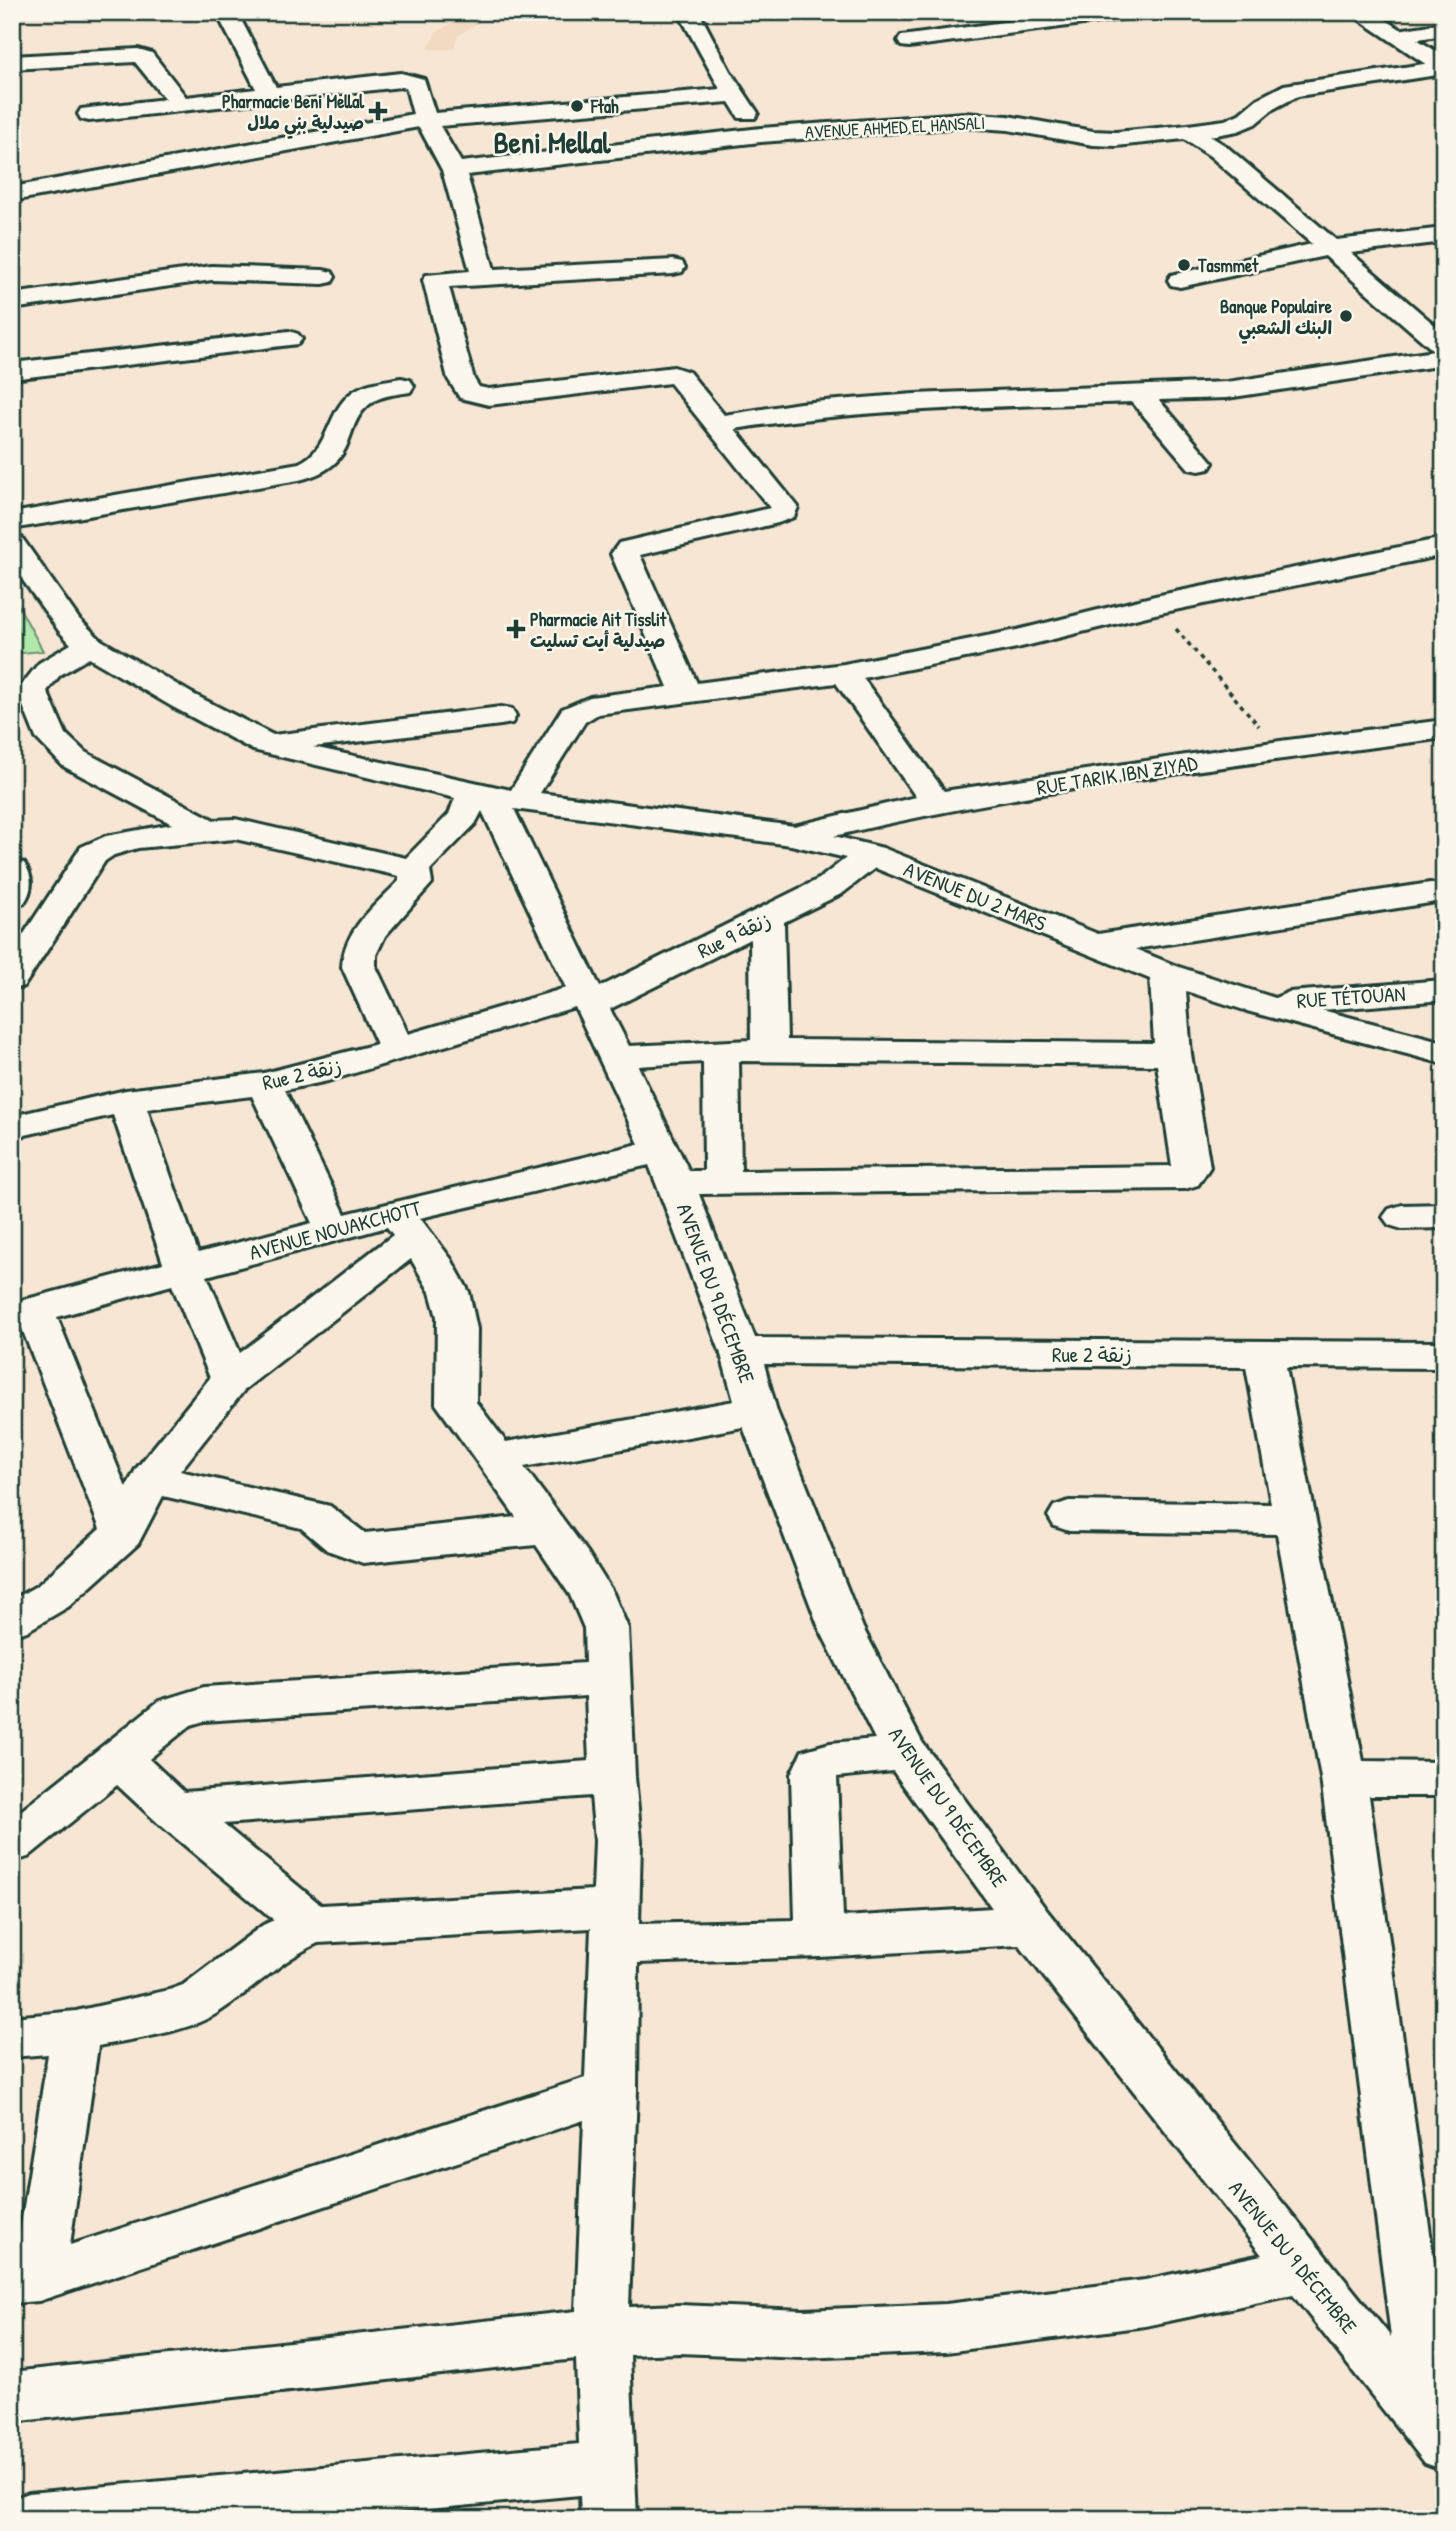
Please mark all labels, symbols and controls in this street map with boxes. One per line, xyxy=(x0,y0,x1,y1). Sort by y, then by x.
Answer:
place label: Pharmacie Beni Mellal صيدلية بني ملال xyxy=(222,89,365,139)
place label: Ftah xyxy=(590,94,619,119)
marker: Ftah xyxy=(569,98,585,114)
marker: Pharmacie Beni Mellal صيدلية بني ملال xyxy=(370,103,386,119)
street label: AVENUE AHMED EL HANSALI xyxy=(804,110,986,144)
district label: Beni Mellal xyxy=(494,122,611,162)
place label: Tasmmet xyxy=(1197,253,1259,278)
marker: Tasmmet xyxy=(1176,257,1192,273)
place label: Banque Populaire البنك الشعبي xyxy=(1220,294,1333,344)
marker: Banque Populaire البنك الشعبي xyxy=(1338,308,1354,324)
place label: Pharmacie Ait Tisslit صيدلية أيت تسليت xyxy=(530,607,667,653)
marker: Pharmacie Ait Tisslit صيدلية أيت تسليت xyxy=(508,621,524,637)
street label: RUE TARIK IBN ZIYAD xyxy=(1035,748,1199,802)
street label: AVENUE DU 2 MARS xyxy=(900,854,1051,938)
street label: Rue 9 زنقة xyxy=(693,905,775,965)
street label: RUE TÉTOUAN xyxy=(1296,979,1406,1015)
street label: Rue 2 زنقة xyxy=(260,1051,344,1097)
street label: AVENUE NOUAKCHOTT xyxy=(246,1193,425,1267)
street label: AVENUE DU 9 DÉCEMBRE xyxy=(670,1199,762,1387)
street label: Rue 2 زنقة xyxy=(1052,1340,1132,1369)
street label: AVENUE DU 9 DÉCEMBRE xyxy=(882,1721,1014,1893)
street label: AVENUE DU 9 DÉCEMBRE xyxy=(1222,2174,1364,2340)

